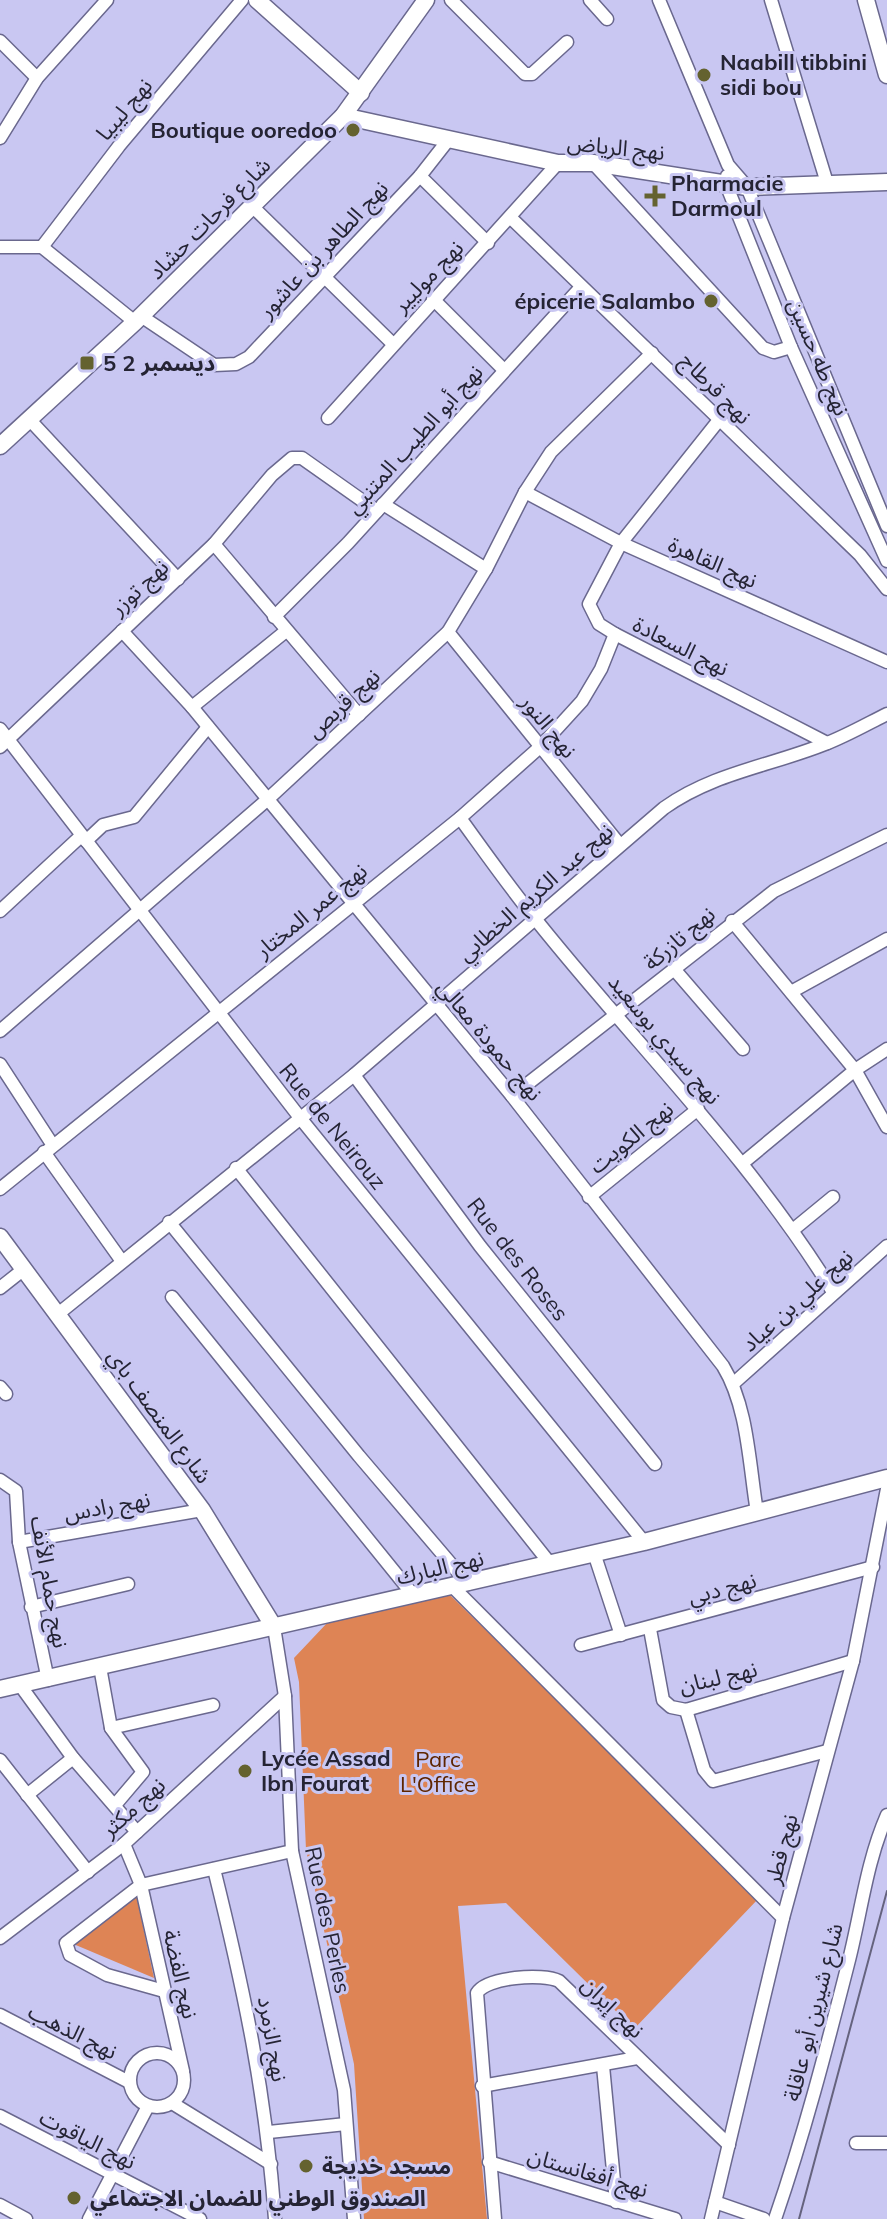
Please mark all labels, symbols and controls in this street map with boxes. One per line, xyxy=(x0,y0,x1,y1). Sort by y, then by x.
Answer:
place label: Naabill tibbini sidi bou xyxy=(720,48,867,101)
marker: Naabill tibbini sidi bou xyxy=(695,66,713,84)
street label: نهج ليبيا xyxy=(90,72,161,148)
place label: Boutique ooredoo xyxy=(151,116,337,144)
marker: Boutique ooredoo xyxy=(344,121,362,139)
street label: نهج الرياض xyxy=(566,128,666,169)
street label: شارع فرحات حشاد xyxy=(142,151,278,287)
place label: Pharmacie Darmoul xyxy=(671,169,784,222)
street label: نهج الطاهر بن عاشور xyxy=(251,174,396,326)
marker: Pharmacie Darmoul xyxy=(646,187,664,205)
street label: نهج موليير xyxy=(386,234,471,321)
place label: épicerie Salambo xyxy=(515,287,695,315)
marker: épicerie Salambo xyxy=(702,292,720,310)
street label: نهج طه حسين xyxy=(779,294,856,421)
street label: نهج قرطاج xyxy=(672,346,758,432)
place label: 5 ديسمبر 2 xyxy=(103,349,215,377)
marker: 5 ديسمبر 2 xyxy=(78,354,96,372)
street label: نهج أبو الطيب المتنبي xyxy=(339,358,491,522)
street label: نهج القاهرة xyxy=(663,530,762,597)
street label: نهج توزر xyxy=(103,553,176,624)
street label: نهج السعادة xyxy=(627,610,734,685)
street label: نهج قربص xyxy=(300,662,388,746)
street label: نهج النور xyxy=(512,688,583,765)
street label: نهج عبد الكريم الخطابي xyxy=(451,817,621,970)
street label: نهج عمر المختار xyxy=(249,856,374,967)
street label: نهج تازركة xyxy=(637,900,723,978)
street label: نهج سيدي بوسعيد xyxy=(600,968,728,1112)
street label: نهج حمودة معالي xyxy=(429,974,549,1108)
street label: Rue de Neirouz xyxy=(273,1057,393,1195)
street label: نهج الكويت xyxy=(583,1095,681,1182)
street label: Rue des Roses xyxy=(461,1192,575,1326)
street label: نهج علي بن عياد xyxy=(735,1243,861,1360)
street label: شارع المنصف باي xyxy=(99,1343,218,1491)
street label: نهج رادس xyxy=(62,1485,153,1530)
street label: نهج حمام الأنف xyxy=(22,1514,75,1651)
street label: نهج البارك xyxy=(394,1543,487,1594)
street label: نهج دبي xyxy=(685,1565,760,1614)
street label: نهج لبنان xyxy=(676,1654,761,1702)
place label: Lycée Assad Ibn Fourat xyxy=(261,1744,391,1797)
park label: Parc L'Office xyxy=(400,1745,476,1798)
marker: Lycée Assad Ibn Fourat xyxy=(236,1762,254,1780)
street label: نهج مكثر xyxy=(94,1771,173,1846)
street label: نهج قطر xyxy=(758,1811,807,1889)
street label: Rue des Perles xyxy=(299,1844,357,1996)
street label: شارع شيرين أبو عاقلة xyxy=(777,1920,852,2105)
street label: نهج الفضة xyxy=(154,1927,205,2022)
street label: نهج إيران xyxy=(573,1970,651,2046)
street label: نهج الزمرد xyxy=(249,1994,294,2084)
street label: نهج الذهب xyxy=(22,1997,122,2068)
street label: نهج الياقوت xyxy=(34,2103,141,2178)
street label: نهج أفغانستان xyxy=(524,2140,652,2206)
place label: مسجد خديجة xyxy=(322,2152,451,2180)
marker: مسجد خديجة xyxy=(297,2157,315,2175)
place label: الصندوق الوطني للضمان الاجتماعي xyxy=(90,2184,426,2216)
marker: الصندوق الوطني للضمان الاجتماعي xyxy=(65,2189,83,2207)

